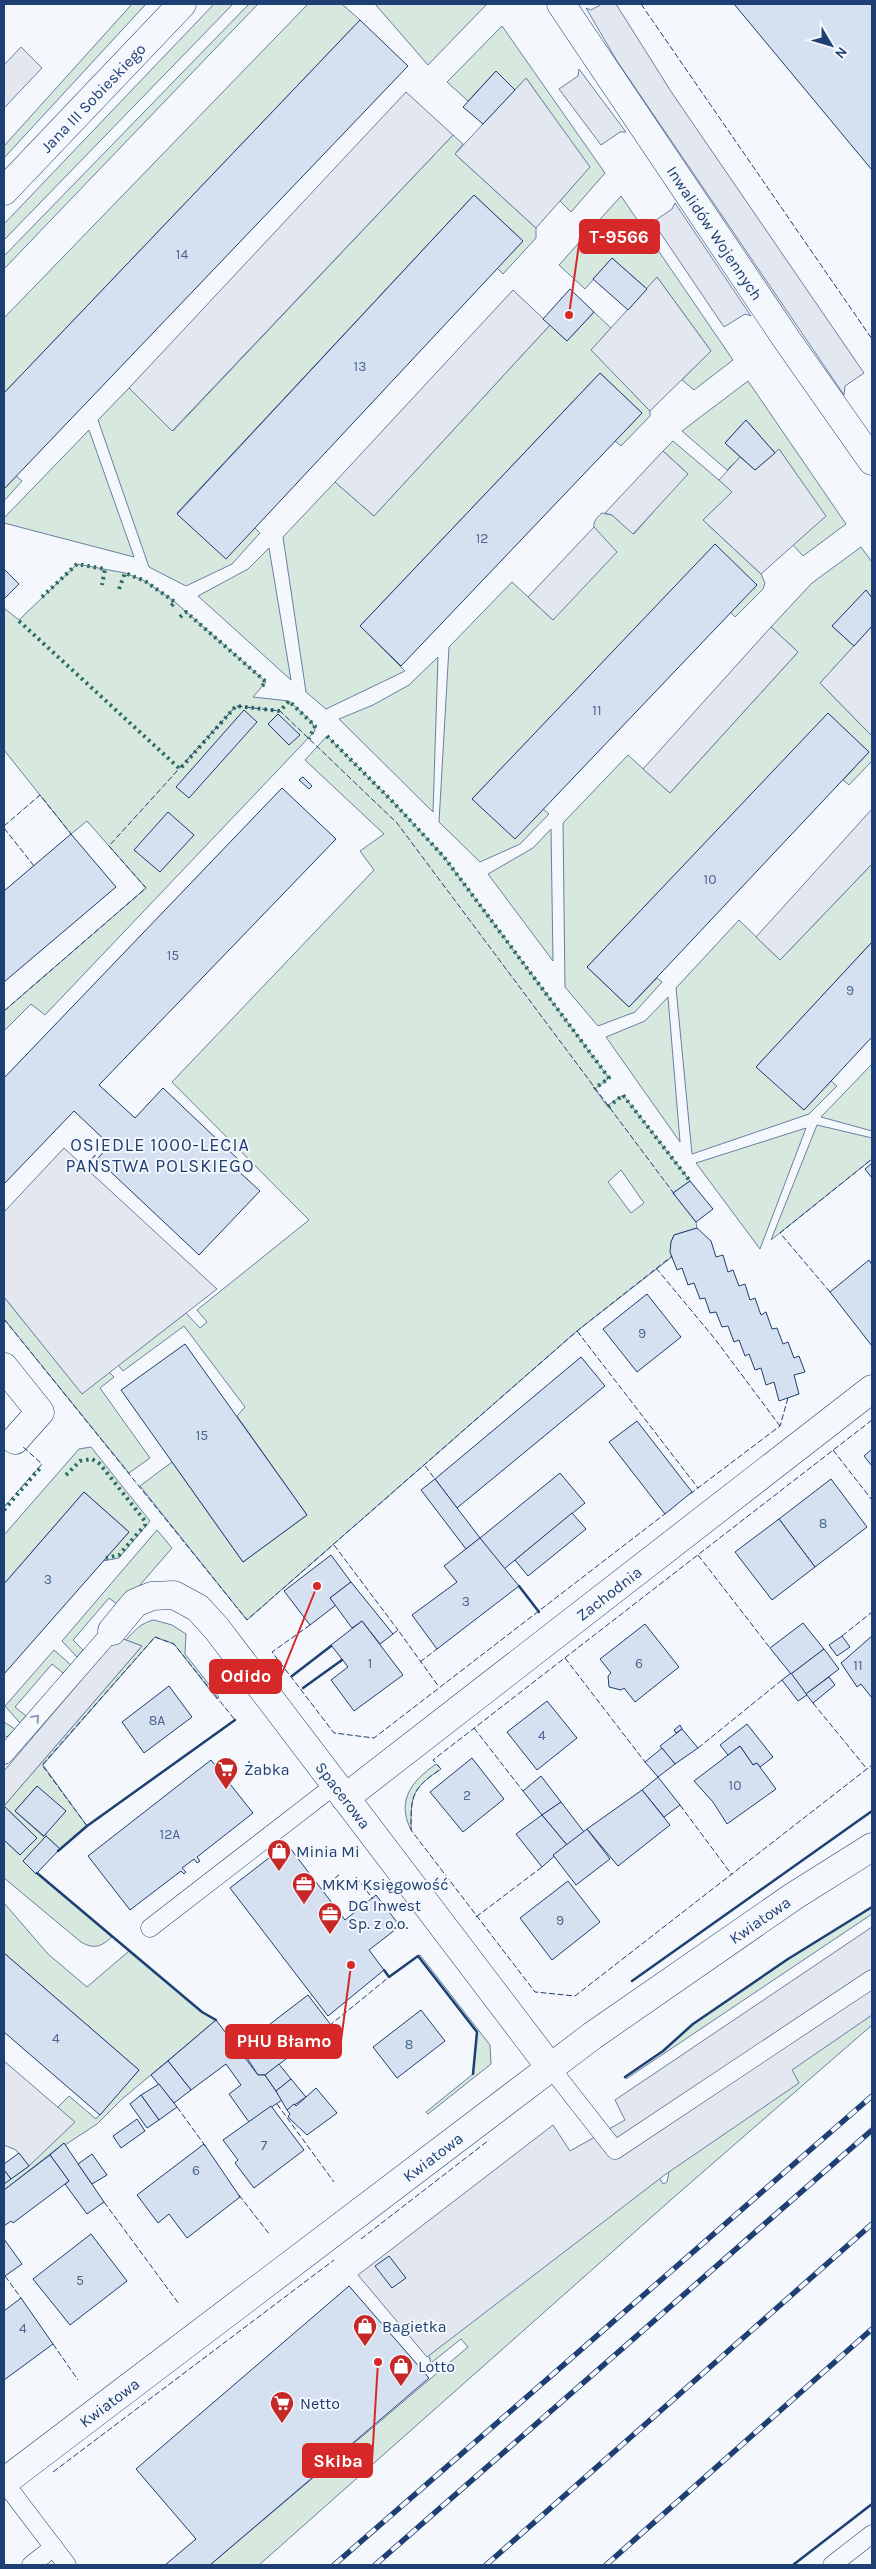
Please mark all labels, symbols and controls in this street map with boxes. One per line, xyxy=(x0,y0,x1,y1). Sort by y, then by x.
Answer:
north arrow xyxy=(806,20,856,70)
street label: Jana III Sobieskiego xyxy=(37,39,150,157)
text: N xyxy=(831,44,851,62)
street label: Inwalidów Wojennych xyxy=(663,162,767,304)
callout: T-9566 xyxy=(580,220,659,253)
text: T-9566 xyxy=(589,226,649,248)
house number: 14 xyxy=(176,246,188,263)
house number: 13 xyxy=(354,358,366,375)
house number: 12 xyxy=(476,530,488,547)
house number: 11 xyxy=(592,702,602,719)
house number: 10 xyxy=(704,871,716,888)
house number: 15 xyxy=(167,947,179,964)
house number: 9 xyxy=(846,982,854,999)
district label: OSIEDLE 1000-LECIA PAŃSTWA POLSKIEGO xyxy=(65,1134,255,1177)
house number: 9 xyxy=(638,1325,646,1342)
house number: 15 xyxy=(196,1427,208,1444)
house number: 8 xyxy=(819,1515,827,1532)
street label: Zachodnia xyxy=(573,1562,646,1625)
house number: 3 xyxy=(44,1571,52,1588)
house number: 3 xyxy=(462,1593,470,1610)
house number: 1 xyxy=(368,1655,372,1672)
house number: 6 xyxy=(635,1655,643,1672)
house number: 11 xyxy=(853,1657,863,1674)
callout: Odido xyxy=(210,1660,281,1693)
text: Odido xyxy=(221,1665,271,1687)
house number: 8A xyxy=(149,1712,165,1729)
one-way arrow xyxy=(30,1715,39,1724)
house number: 4 xyxy=(538,1727,546,1744)
supermarket icon: Żabka xyxy=(213,1756,239,1790)
street label: Spacerowa xyxy=(311,1758,374,1833)
place label: Żabka xyxy=(244,1760,290,1779)
house number: 10 xyxy=(729,1777,741,1794)
house number: 2 xyxy=(463,1787,471,1804)
house number: 12A xyxy=(160,1826,180,1843)
shop icon: Minia Mi xyxy=(266,1838,292,1872)
place label: Minia Mi xyxy=(296,1842,360,1861)
office icon: MKM Księgowość xyxy=(291,1871,317,1905)
place label: MKM Księgowość xyxy=(322,1875,449,1894)
street label: Kwiatowa xyxy=(726,1892,794,1948)
place label: DG Inwest Sp. z o.o. xyxy=(348,1896,421,1933)
office icon: DG Inwest Sp. z o.o. xyxy=(317,1901,343,1935)
house number: 9 xyxy=(556,1912,564,1929)
callout: PHU Błamo xyxy=(226,2025,341,2058)
house number: 4 xyxy=(52,2030,60,2047)
text: PHU Błamo xyxy=(236,2030,332,2052)
house number: 8 xyxy=(405,2036,413,2053)
street label: Kwiatowa xyxy=(399,2129,467,2186)
house number: 7 xyxy=(261,2137,268,2154)
house number: 6 xyxy=(192,2162,200,2179)
house number: 5 xyxy=(76,2272,84,2289)
shop icon: Bagietka xyxy=(352,2313,378,2347)
place label: Bagietka xyxy=(382,2317,447,2336)
house number: 4 xyxy=(19,2320,27,2337)
shop icon: Lotto xyxy=(388,2353,414,2387)
place label: Lotto xyxy=(418,2357,455,2376)
street label: Kwiatowa xyxy=(76,2374,143,2431)
supermarket icon: Netto xyxy=(269,2390,295,2424)
place label: Netto xyxy=(300,2394,340,2413)
callout: Skiba xyxy=(303,2444,372,2477)
text: Skiba xyxy=(313,2450,363,2472)

